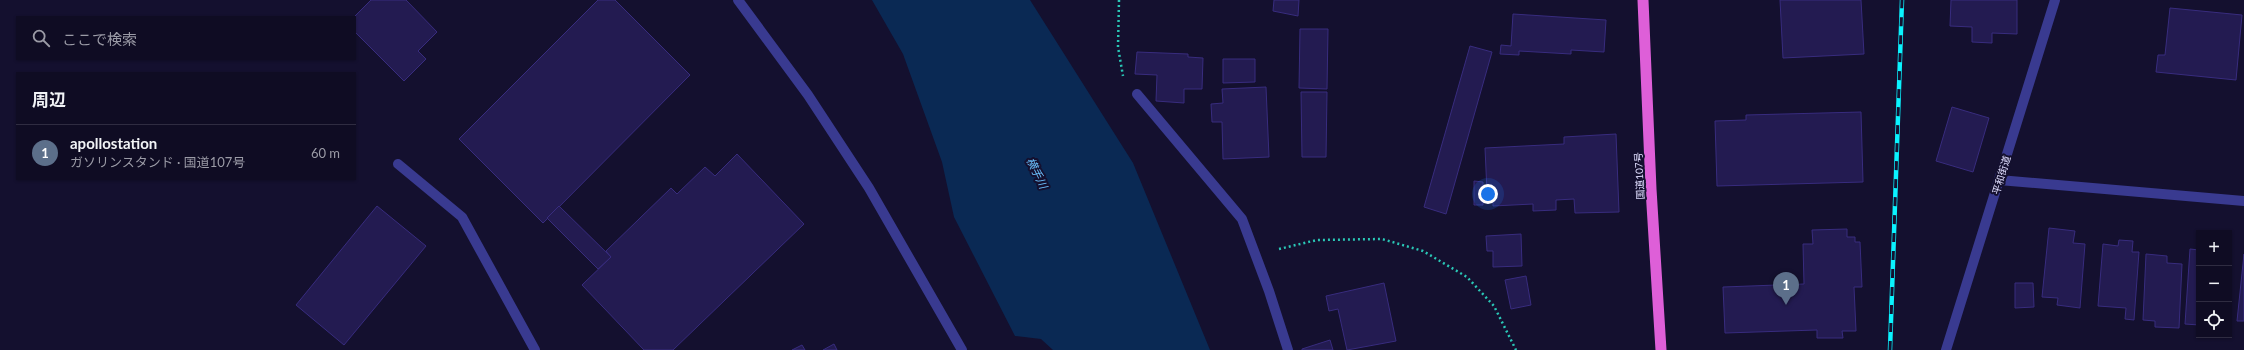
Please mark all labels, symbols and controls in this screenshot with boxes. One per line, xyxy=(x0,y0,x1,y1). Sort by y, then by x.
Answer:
search box xyxy=(16,16,356,60)
icon: search xyxy=(30,27,52,49)
text: ここで検索 xyxy=(62,30,137,48)
text: 周辺 xyxy=(32,89,66,110)
text: apollostation xyxy=(70,134,157,152)
text: 1 xyxy=(41,145,49,161)
text: 60 m xyxy=(311,145,340,161)
street label: 国道107号 xyxy=(1632,152,1646,200)
text: ガソリンスタンド · 国道107号 xyxy=(70,154,245,170)
street label: 平和街道 xyxy=(1989,154,2013,196)
water label: 横手川 xyxy=(1024,155,1051,191)
your location xyxy=(1478,184,1498,204)
map controls xyxy=(2196,230,2232,338)
button: + xyxy=(2196,230,2232,266)
button: − xyxy=(2196,266,2232,302)
pin: 1 xyxy=(1773,272,1799,305)
button: locate xyxy=(2196,302,2232,338)

